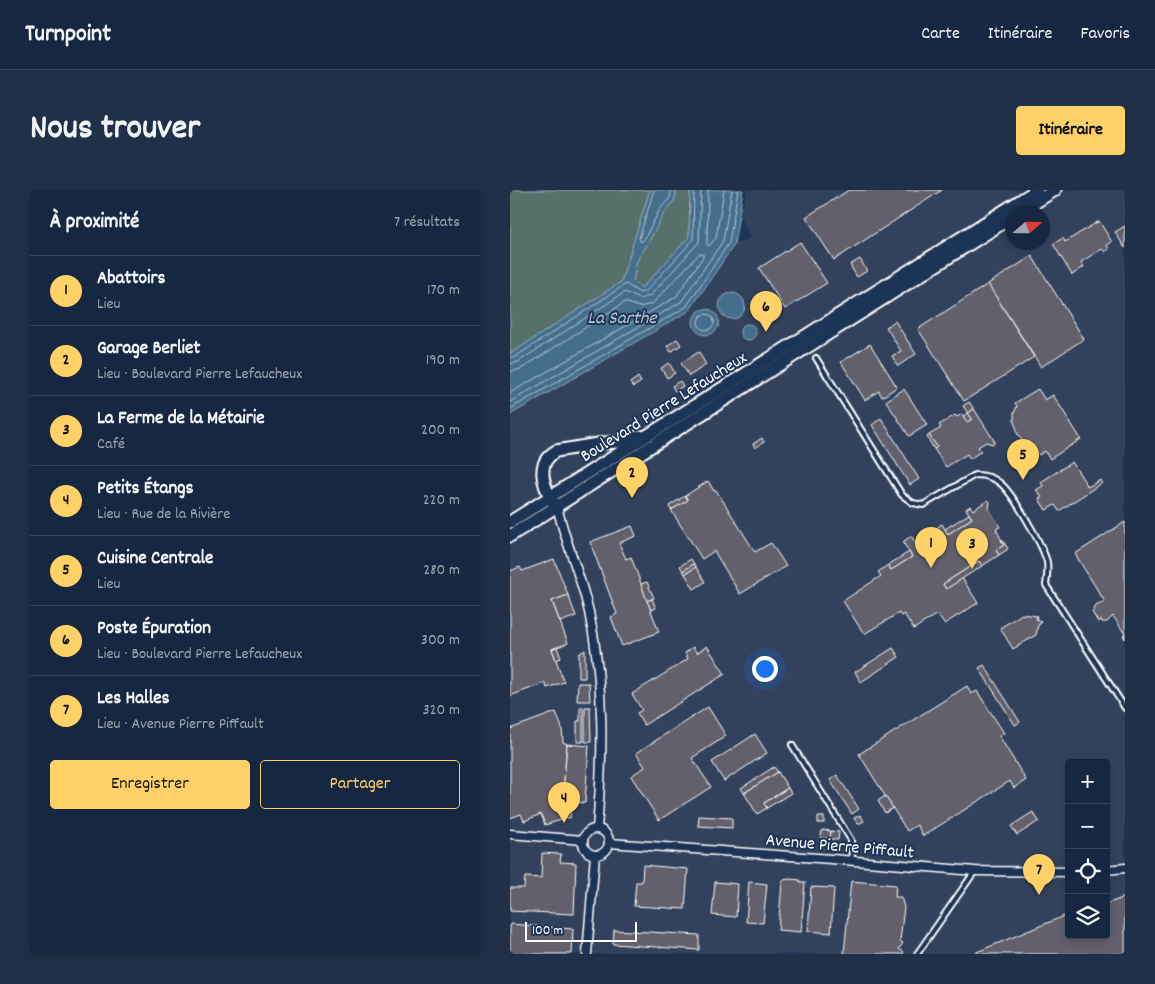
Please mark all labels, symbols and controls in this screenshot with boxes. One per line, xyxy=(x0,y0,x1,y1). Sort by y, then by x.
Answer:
text: Turnpoint xyxy=(25,18,111,52)
text: Carte xyxy=(921,22,960,47)
text: Itinéraire xyxy=(988,22,1052,47)
text: Favoris xyxy=(1080,22,1130,47)
text: Nous trouver xyxy=(30,105,200,155)
button: Itinéraire xyxy=(1016,106,1125,155)
north arrow xyxy=(1005,205,1050,250)
text: À proximité xyxy=(50,208,139,238)
text: 7 résultats xyxy=(394,211,460,234)
text: Abattoirs xyxy=(97,266,166,293)
text: 1 xyxy=(64,279,68,302)
text: 170 m xyxy=(427,279,460,302)
pin: 6 xyxy=(750,291,782,332)
text: Lieu xyxy=(97,293,120,316)
water label: La Sarthe xyxy=(587,306,658,333)
text: Garage Berliet xyxy=(97,336,200,363)
street label: Boulevard Pierre Lefaucheux xyxy=(576,346,753,470)
text: 2 xyxy=(63,349,70,372)
text: 190 m xyxy=(426,349,460,372)
text: Lieu · Boulevard Pierre Lefaucheux xyxy=(97,363,302,386)
text: La Ferme de la Métairie xyxy=(97,406,265,433)
text: 3 xyxy=(62,419,70,442)
text: 200 m xyxy=(421,419,460,442)
text: Café xyxy=(97,433,125,456)
pin: 5 xyxy=(1007,439,1039,480)
pin: 2 xyxy=(616,457,648,498)
text: Petits Étangs xyxy=(97,476,193,503)
text: 4 xyxy=(63,489,69,512)
text: 220 m xyxy=(423,489,460,512)
text: Lieu · Rue de la Rivière xyxy=(97,503,230,526)
pin: 1 xyxy=(915,527,947,568)
pin: 3 xyxy=(956,528,988,569)
text: Cuisine Centrale xyxy=(97,546,213,573)
text: 5 xyxy=(62,559,70,582)
text: 280 m xyxy=(423,559,460,582)
text: Lieu xyxy=(97,573,120,596)
text: Poste Épuration xyxy=(97,616,211,643)
text: 6 xyxy=(62,629,70,652)
text: 300 m xyxy=(421,629,460,652)
text: Lieu · Boulevard Pierre Lefaucheux xyxy=(97,643,302,666)
your location xyxy=(752,656,778,682)
text: Les Halles xyxy=(97,686,170,713)
text: 7 xyxy=(63,699,69,722)
text: 320 m xyxy=(423,699,460,722)
text: Lieu · Avenue Pierre Piffault xyxy=(97,713,264,736)
map controls xyxy=(1065,759,1110,939)
button: + xyxy=(1065,759,1110,804)
button: Enregistrer xyxy=(50,760,250,809)
button: Partager xyxy=(260,760,460,809)
pin: 4 xyxy=(548,782,580,823)
button: − xyxy=(1065,804,1110,849)
street label: Avenue Pierre Piffault xyxy=(765,829,915,866)
button: locate xyxy=(1065,849,1110,894)
pin: 7 xyxy=(1023,854,1055,895)
button: layers xyxy=(1065,894,1110,939)
scale bar xyxy=(525,919,638,942)
text: 100 m xyxy=(532,921,563,941)

